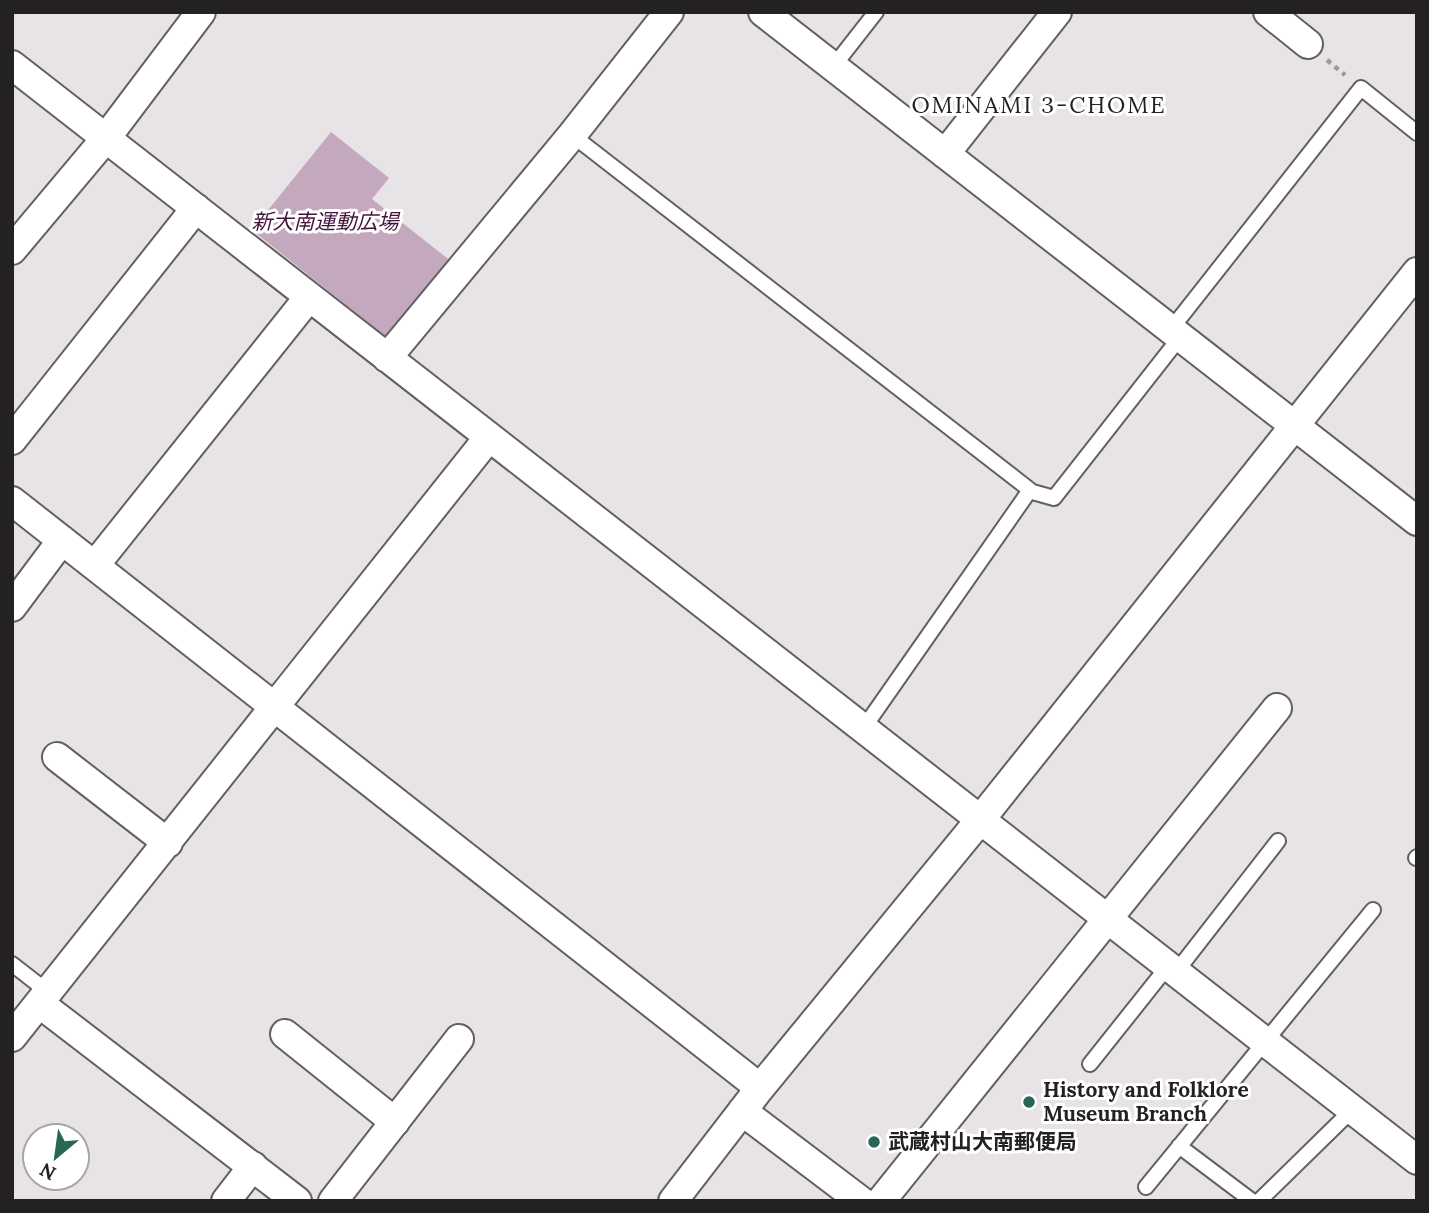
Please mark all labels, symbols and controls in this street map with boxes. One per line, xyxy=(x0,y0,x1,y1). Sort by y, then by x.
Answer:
district label: OMINAMI 3-CHOME xyxy=(911,90,1167,119)
park label: 新大南運動広場 xyxy=(252,208,400,235)
place label: History and Folklore Museum Branch xyxy=(1043,1076,1249,1127)
marker: History and Folklore Museum Branch xyxy=(1021,1094,1037,1110)
north arrow xyxy=(21,1122,91,1192)
place label: 武蔵村山大南郵便局 xyxy=(888,1128,1077,1155)
marker: 武蔵村山大南郵便局 xyxy=(866,1134,882,1150)
text: N xyxy=(35,1158,60,1186)

